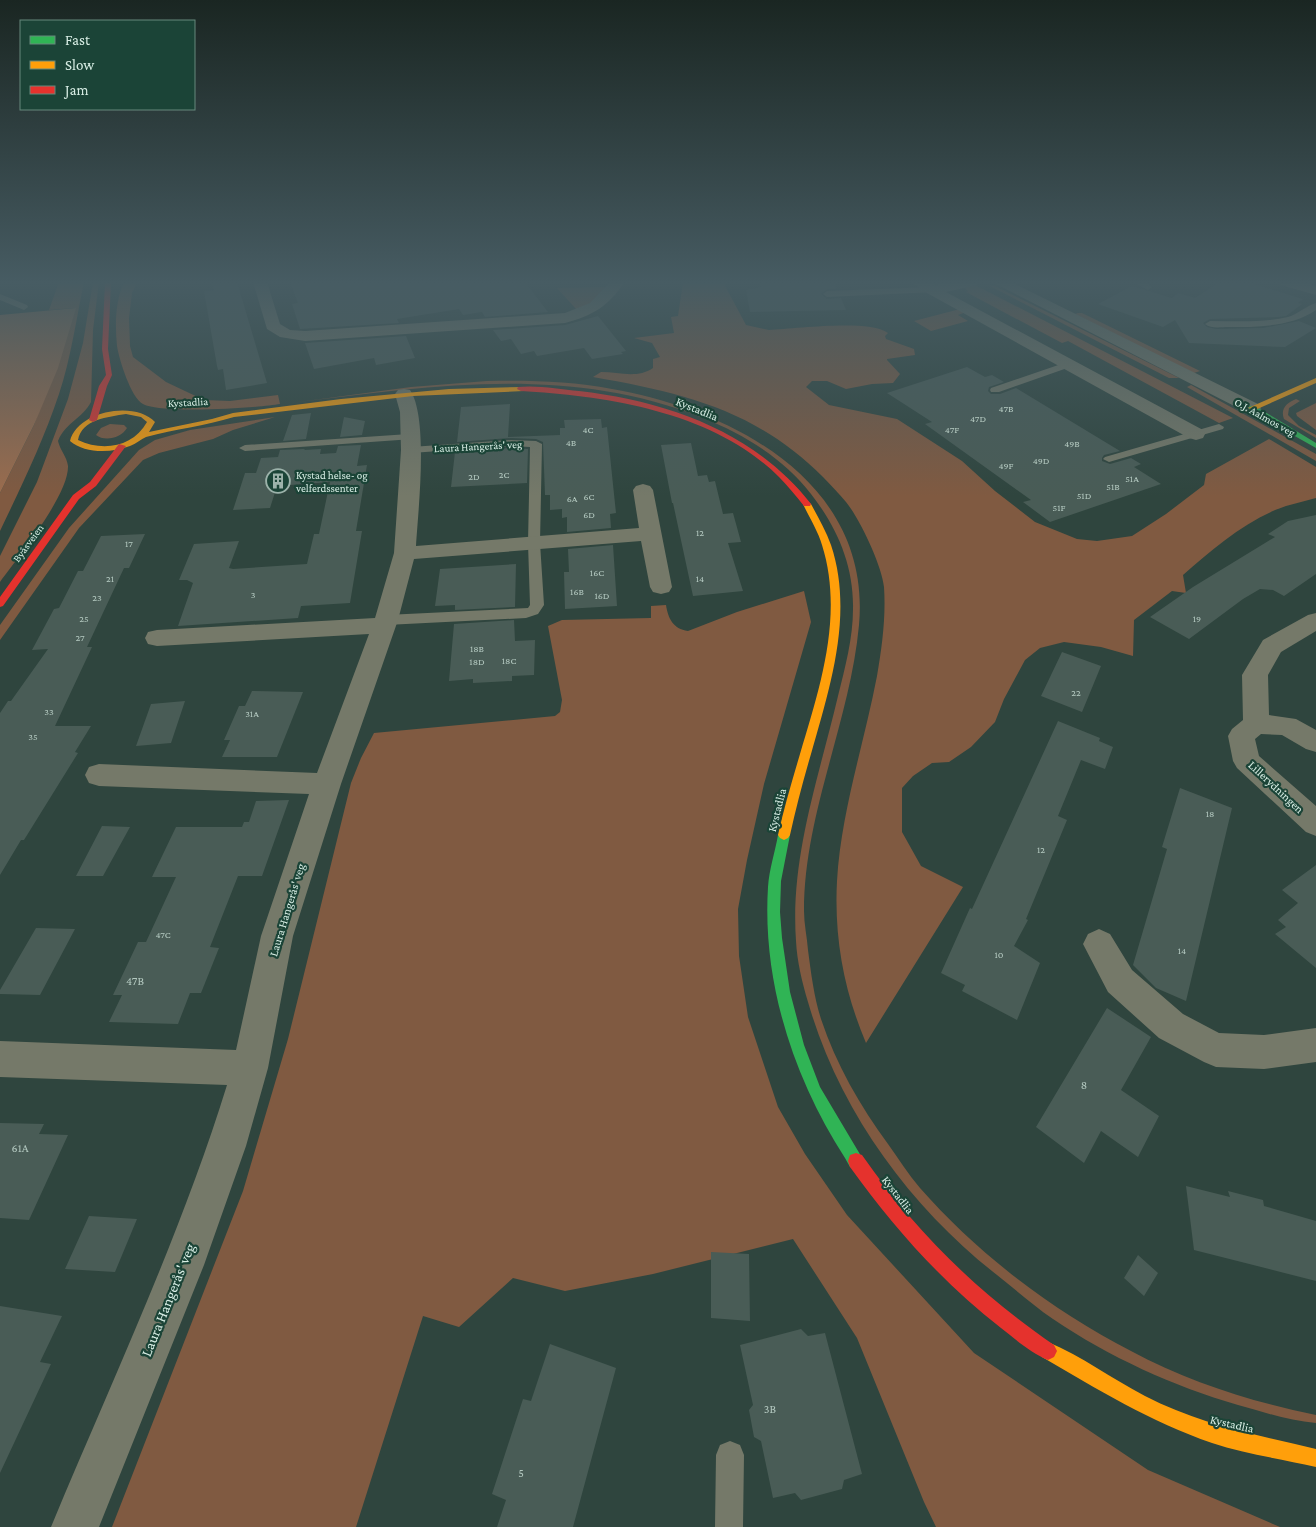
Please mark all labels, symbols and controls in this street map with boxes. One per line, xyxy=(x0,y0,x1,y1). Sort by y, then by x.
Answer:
legend xyxy=(20,20,195,110)
text: Fast xyxy=(65,32,91,48)
text: Slow xyxy=(65,57,95,73)
text: Jam xyxy=(63,82,88,99)
street label: Kystadlia xyxy=(674,394,721,424)
street label: Kystadlia xyxy=(167,395,209,410)
street label: O.J. Aalmos veg xyxy=(1232,395,1298,440)
house number: 47B xyxy=(999,403,1014,414)
house number: 47D xyxy=(970,413,986,424)
house number: 4C xyxy=(582,424,594,435)
house number: 47F xyxy=(945,424,959,435)
house number: 4B xyxy=(566,437,577,448)
street label: Laura Hangerås' veg xyxy=(434,438,523,455)
house number: 49B xyxy=(1064,438,1080,449)
house number: 49D xyxy=(1033,455,1050,466)
house number: 49F xyxy=(998,460,1014,471)
building icon: Kystad helse- og velferdssenter xyxy=(265,468,291,494)
place label: Kystad helse- og velferdssenter xyxy=(295,469,368,494)
house number: 2C xyxy=(499,469,509,480)
house number: 2D xyxy=(468,471,480,482)
house number: 51A xyxy=(1125,473,1139,484)
house number: 51B xyxy=(1106,481,1120,492)
house number: 51D xyxy=(1077,490,1092,501)
house number: 6C xyxy=(584,491,595,502)
house number: 6A xyxy=(567,493,578,504)
house number: 51F xyxy=(1053,502,1066,513)
house number: 6D xyxy=(583,509,595,520)
street label: Byåsveien xyxy=(10,522,47,565)
house number: 12 xyxy=(696,527,704,538)
house number: 17 xyxy=(125,538,133,549)
house number: 16C xyxy=(590,567,604,578)
house number: 21 xyxy=(106,573,114,584)
house number: 14 xyxy=(696,573,704,584)
house number: 16B xyxy=(570,586,584,597)
house number: 3 xyxy=(251,589,256,600)
house number: 16D xyxy=(594,590,610,601)
house number: 23 xyxy=(92,592,102,603)
house number: 25 xyxy=(79,613,89,624)
house number: 19 xyxy=(1193,613,1201,624)
house number: 27 xyxy=(75,632,85,643)
house number: 18B xyxy=(470,643,485,654)
house number: 18C xyxy=(502,655,516,666)
house number: 18D xyxy=(469,656,485,667)
house number: 22 xyxy=(1071,687,1081,698)
house number: 33 xyxy=(44,706,54,717)
house number: 31A xyxy=(245,708,259,719)
house number: 35 xyxy=(28,731,38,742)
street label: Lillerydningen xyxy=(1246,758,1307,816)
street label: Kystadlia xyxy=(765,786,789,833)
house number: 18 xyxy=(1206,808,1214,819)
house number: 12 xyxy=(1037,844,1045,855)
street label: Laura Hangerås' veg xyxy=(266,862,308,958)
house number: 47C xyxy=(155,929,171,940)
house number: 14 xyxy=(1178,945,1186,956)
house number: 10 xyxy=(995,949,1004,960)
house number: 47B xyxy=(126,974,144,988)
house number: 8 xyxy=(1081,1078,1087,1092)
house number: 61A xyxy=(12,1141,29,1155)
street label: Kystadlia xyxy=(879,1173,917,1217)
street label: Laura Hangerås' veg xyxy=(138,1241,199,1359)
house number: 3B xyxy=(764,1402,777,1416)
street label: Kystadlia xyxy=(1209,1412,1256,1436)
house number: 5 xyxy=(518,1466,524,1480)

